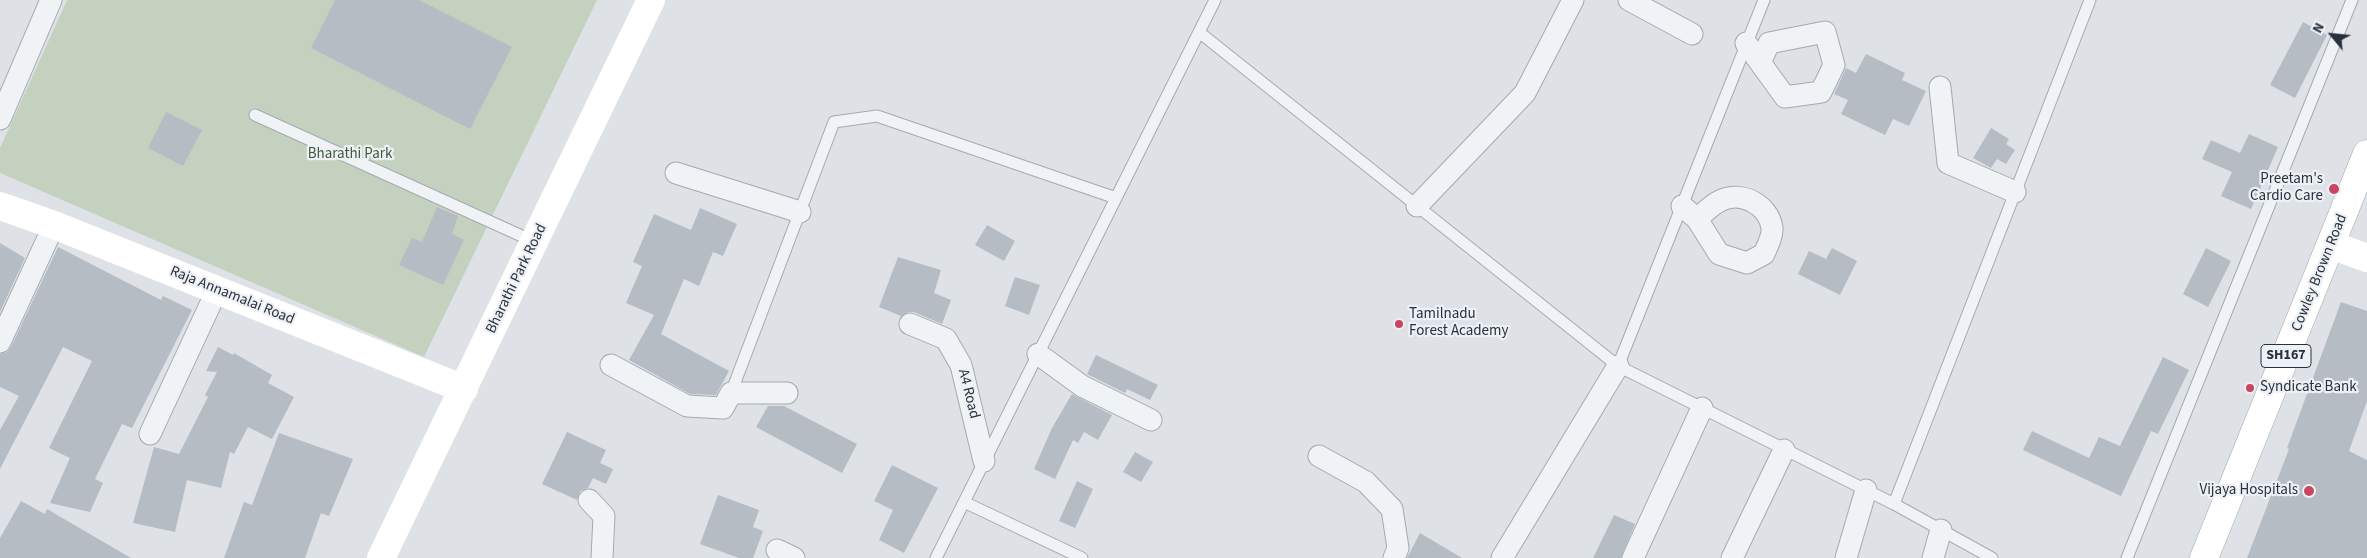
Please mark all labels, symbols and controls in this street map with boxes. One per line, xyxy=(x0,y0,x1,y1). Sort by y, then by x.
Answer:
north arrow xyxy=(2307,10,2357,60)
text: N xyxy=(2308,19,2330,37)
park label: Bharathi Park xyxy=(308,146,392,164)
place label: Preetam's Cardio Care xyxy=(2250,171,2323,206)
marker: Preetam's Cardio Care xyxy=(2327,182,2341,196)
street label: Cowley Brown Road xyxy=(2288,212,2352,334)
street label: Bharathi Park Road xyxy=(483,221,551,337)
street label: Raja Annamalai Road xyxy=(167,263,297,329)
place label: Tamilnadu Forest Academy xyxy=(1409,306,1508,341)
marker: Tamilnadu Forest Academy xyxy=(1393,318,1405,330)
road number: SH167 xyxy=(2261,344,2311,368)
street label: A4 Road xyxy=(953,367,983,421)
place label: Syndicate Bank xyxy=(2260,379,2357,397)
marker: Syndicate Bank xyxy=(2244,382,2256,394)
place label: Vijaya Hospitals xyxy=(2199,482,2298,500)
marker: Vijaya Hospitals xyxy=(2302,484,2316,498)

